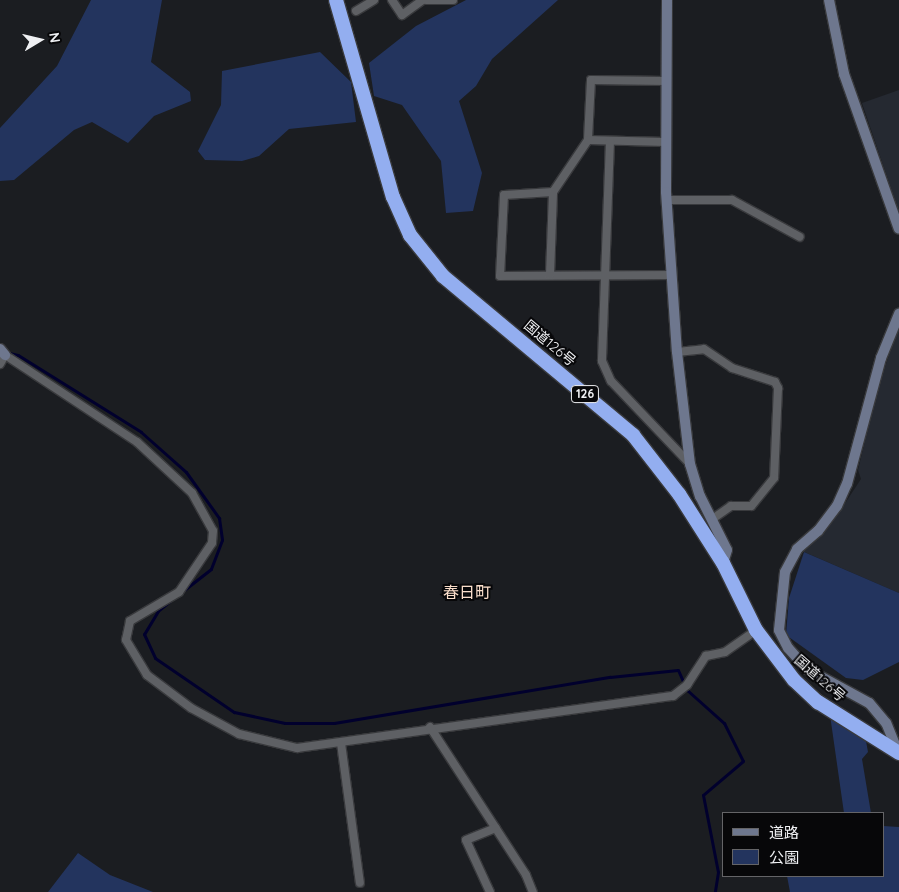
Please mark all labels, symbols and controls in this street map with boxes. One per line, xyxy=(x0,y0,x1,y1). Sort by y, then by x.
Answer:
north arrow xyxy=(15,15,65,65)
text: N xyxy=(45,31,65,44)
street label: 国道126号 xyxy=(521,316,579,370)
road number: 126 xyxy=(570,384,600,404)
district label: 春日町 xyxy=(443,582,491,602)
street label: 国道126号 xyxy=(791,651,849,705)
legend xyxy=(722,812,884,877)
text: 道路 xyxy=(769,823,799,842)
text: 公園 xyxy=(769,848,799,867)

